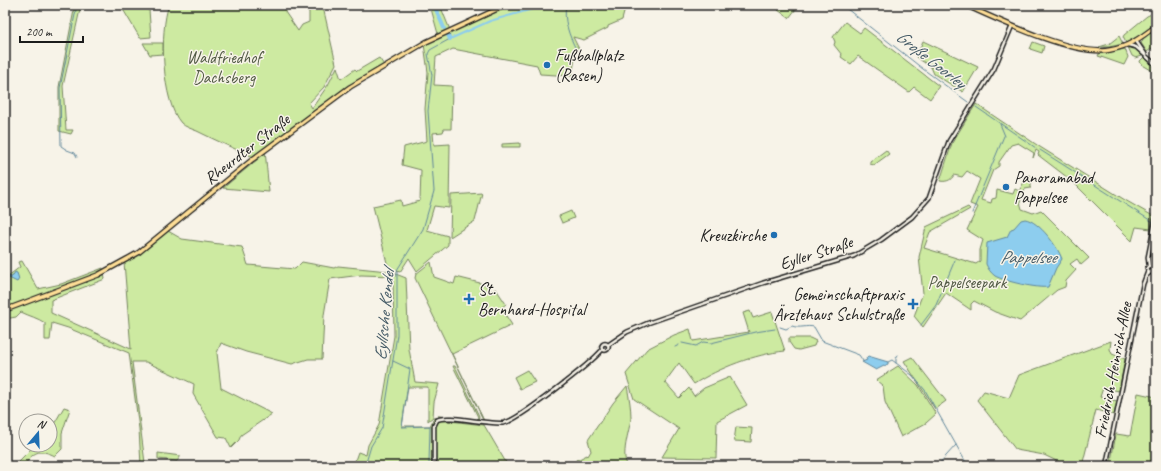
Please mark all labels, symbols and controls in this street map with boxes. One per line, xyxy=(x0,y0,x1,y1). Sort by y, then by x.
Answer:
scale bar xyxy=(20,18,83,44)
text: 200 m xyxy=(26,24,53,40)
water label: Große Goorley xyxy=(892,25,972,95)
place label: Fußballplatz (Rasen) xyxy=(555,45,625,86)
park label: Waldfriedhof Dachsberg xyxy=(187,47,265,88)
marker: Fußballplatz (Rasen) xyxy=(542,60,552,70)
street label: Rheurdter Straße xyxy=(200,108,295,189)
place label: Panoramabad Pappelsee xyxy=(1014,167,1097,208)
marker: Panoramabad Pappelsee xyxy=(1001,182,1011,192)
place label: Kreuzkirche xyxy=(700,225,767,246)
marker: Kreuzkirche xyxy=(769,230,779,240)
street label: Eyller Straße xyxy=(777,231,856,275)
water label: Pappelsee xyxy=(1000,246,1059,268)
water label: Eyllsche Kendel xyxy=(369,263,399,361)
park label: Pappelseepark xyxy=(928,272,1008,293)
place label: St. Bernhard-Hospital xyxy=(478,279,589,320)
place label: Gemeinschaftpraxis Ärztehaus Schulstraße xyxy=(774,284,906,325)
marker: St. Bernhard-Hospital xyxy=(463,293,475,305)
marker: Gemeinschaftpraxis Ärztehaus Schulstraße xyxy=(907,298,919,310)
street label: Friedrich-Heinrich-Allee xyxy=(1090,299,1137,440)
north arrow xyxy=(18,413,58,453)
text: N xyxy=(36,416,49,432)

